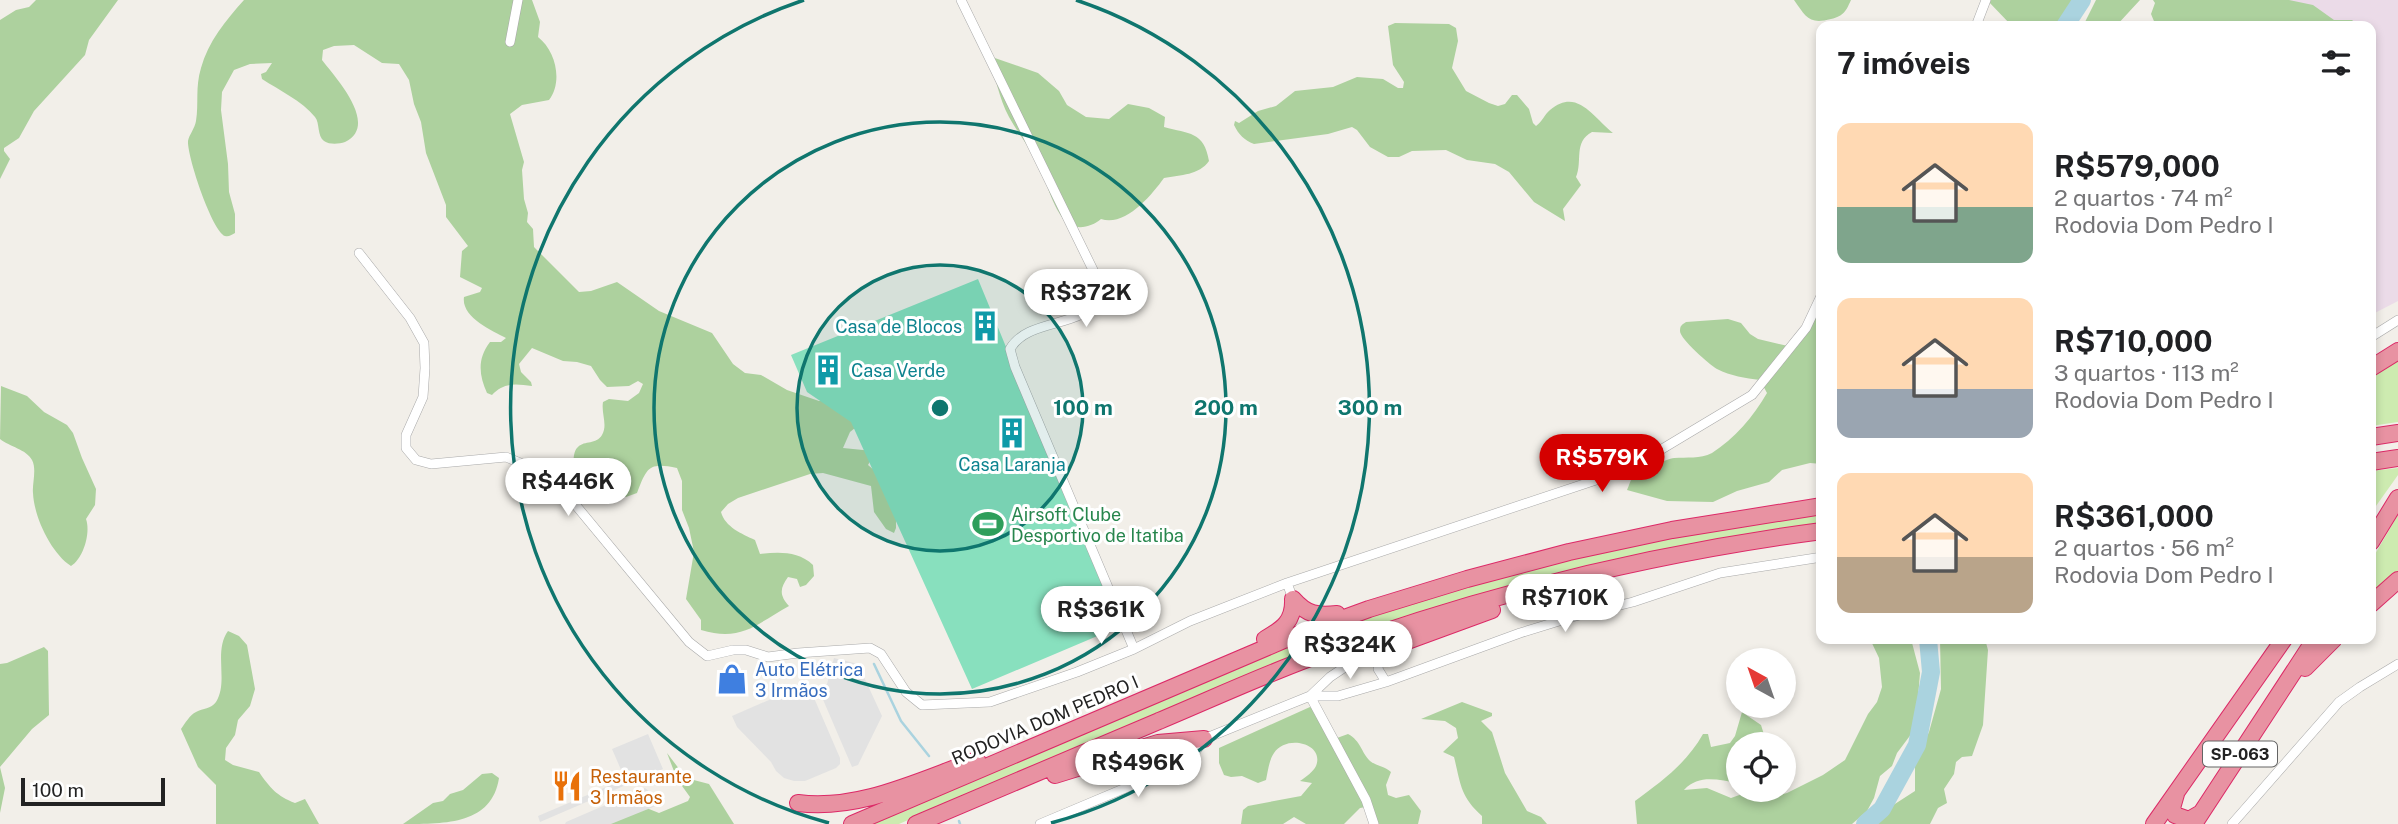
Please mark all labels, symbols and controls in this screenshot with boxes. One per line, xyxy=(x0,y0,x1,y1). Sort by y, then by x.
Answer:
icon: filters xyxy=(2317,44,2355,82)
text: 7 imóveis xyxy=(1837,45,1971,81)
text: R$579,000 xyxy=(2054,148,2220,184)
icon: home xyxy=(1893,151,1977,235)
text: 2 quartos · 74 m² xyxy=(2054,184,2232,211)
text: Rodovia Dom Pedro I xyxy=(2054,211,2274,238)
pin: R$372K xyxy=(1029,270,1143,329)
text: R$372K xyxy=(1040,278,1132,305)
building icon: Casa de Blocos xyxy=(968,309,1002,343)
place label: Casa de Blocos xyxy=(835,316,962,337)
text: R$710,000 xyxy=(2054,323,2213,359)
icon: home xyxy=(1893,326,1977,410)
building icon: Casa Verde xyxy=(811,353,845,387)
text: 3 quartos · 113 m² xyxy=(2054,359,2239,386)
place label: Casa Verde xyxy=(851,360,946,381)
text: Rodovia Dom Pedro I xyxy=(2054,386,2274,413)
text: 100 m xyxy=(1053,395,1113,420)
text: 200 m xyxy=(1194,395,1258,420)
text: 300 m xyxy=(1338,395,1402,420)
centre of rings xyxy=(928,396,952,420)
building icon: Casa Laranja xyxy=(995,416,1029,450)
pin: R$579K xyxy=(1545,434,1659,494)
text: R$579K xyxy=(1555,443,1649,470)
place label: Casa Laranja xyxy=(958,454,1066,475)
pin: R$446K xyxy=(511,458,625,518)
text: R$446K xyxy=(521,467,615,494)
text: R$361,000 xyxy=(2054,498,2214,534)
icon: home xyxy=(1893,501,1977,585)
place label: Airsoft Clube Desportivo de Itatiba xyxy=(1011,504,1184,546)
sports icon: Airsoft Clube Desportivo de Itatiba xyxy=(971,507,1005,541)
text: 2 quartos · 56 m² xyxy=(2054,534,2234,561)
text: Rodovia Dom Pedro I xyxy=(2054,561,2274,588)
pin: R$710K xyxy=(1508,574,1622,634)
text: R$710K xyxy=(1521,583,1609,610)
pin: R$361K xyxy=(1044,586,1158,646)
text: R$361K xyxy=(1057,595,1145,622)
pin: R$324K xyxy=(1293,622,1407,681)
text: R$324K xyxy=(1303,630,1397,657)
north arrow xyxy=(1726,648,1796,718)
map controls xyxy=(1726,648,1796,802)
place label: Auto Elétrica 3 Irmãos xyxy=(755,659,863,701)
shop icon: Auto Elétrica 3 Irmãos xyxy=(715,662,749,696)
street label: RODOVIA DOM PEDRO I xyxy=(948,671,1142,769)
button: locate xyxy=(1726,732,1796,802)
pin: R$496K xyxy=(1081,740,1195,799)
road number: SP-063 xyxy=(2203,741,2277,766)
text: R$496K xyxy=(1091,748,1185,775)
place label: Restaurante 3 Irmãos xyxy=(590,766,692,808)
restaurant icon: Restaurante 3 Irmãos xyxy=(550,769,584,803)
scale bar xyxy=(21,775,164,807)
text: 100 m xyxy=(32,779,84,801)

